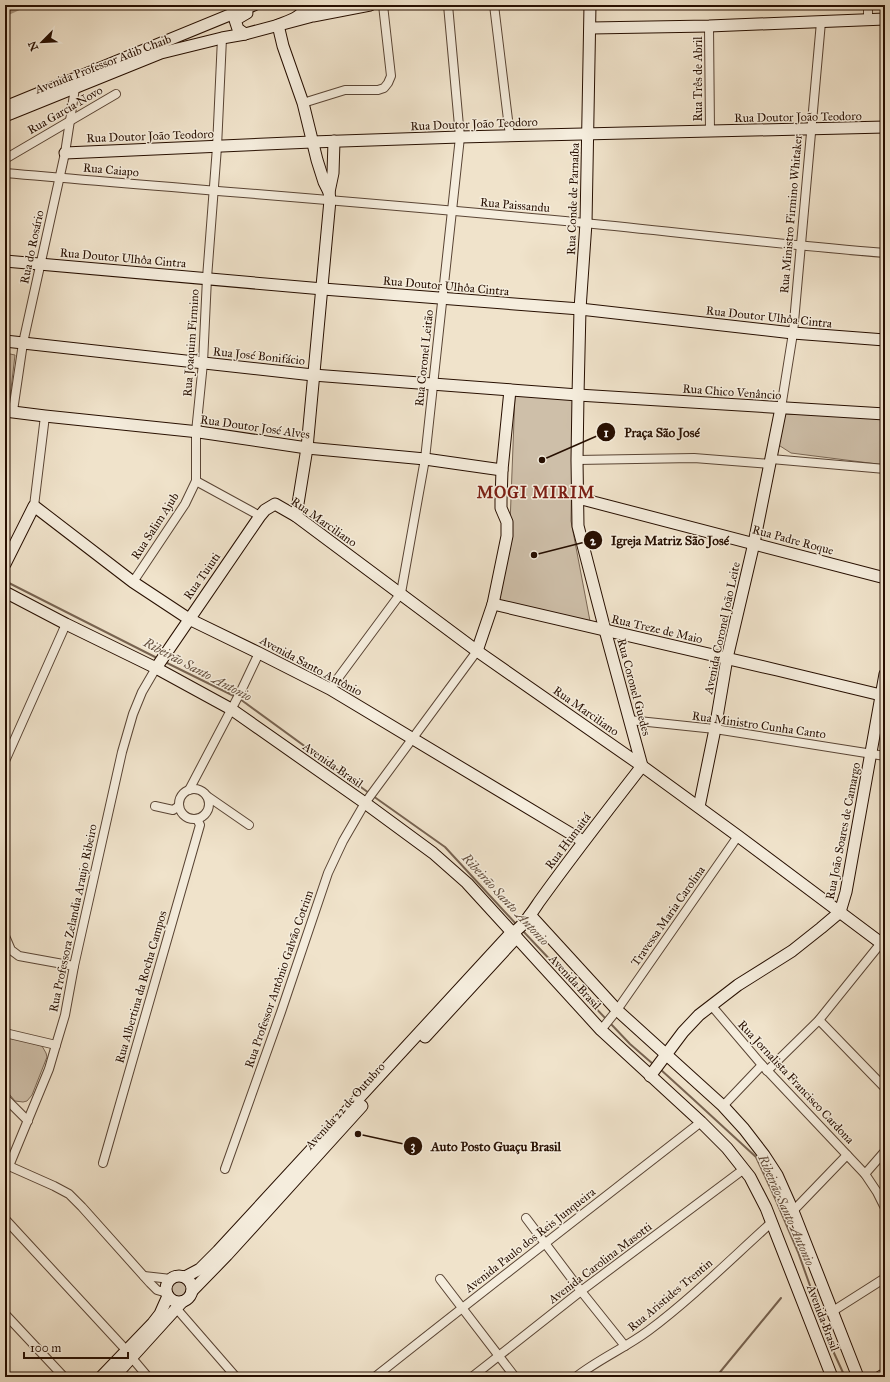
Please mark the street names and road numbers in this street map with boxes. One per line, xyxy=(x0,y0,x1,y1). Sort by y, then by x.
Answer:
street label: Avenida Professor Adib Chaib xyxy=(32,32,173,97)
street label: Rua Três de Abril xyxy=(691,36,705,122)
street label: Rua Garcia Novo xyxy=(25,83,105,137)
street label: Rua Doutor João Teodoro xyxy=(734,109,862,126)
street label: Rua Doutor João Teodoro xyxy=(410,115,538,134)
street label: Rua Doutor João Teodoro xyxy=(86,127,214,146)
street label: Rua Ministro Firmino Whitaker xyxy=(777,133,805,294)
street label: Rua Conde de Parnaíba xyxy=(564,142,582,255)
street label: Rua Caiapo xyxy=(82,161,140,179)
street label: Rua Paissandu xyxy=(479,195,551,215)
street label: Rua do Rosário xyxy=(17,209,47,285)
street label: Rua Doutor Ulhôa Cintra xyxy=(59,246,188,271)
street label: Rua Doutor Ulhôa Cintra xyxy=(382,274,511,299)
street label: Rua Joaquim Firmino xyxy=(180,289,203,397)
street label: Rua Doutor Ulhôa Cintra xyxy=(705,303,834,331)
street label: Rua Coronel Leitão xyxy=(412,309,436,407)
street label: Rua José Bonifácio xyxy=(212,344,306,369)
street label: Rua Chico Venâncio xyxy=(682,382,782,402)
street label: Rua Doutor José Alves xyxy=(199,412,311,443)
street label: Rua Salim Ajub xyxy=(128,490,182,562)
street label: Rua Marciliano xyxy=(288,494,360,550)
street label: Rua Padre Roque xyxy=(750,522,835,559)
street label: Rua Tuiuti xyxy=(181,549,224,602)
street label: Avenida Coronel João Leite xyxy=(701,561,744,697)
street label: Rua Treze de Maio xyxy=(610,612,704,646)
street label: Avenida Santo Antônio xyxy=(257,633,365,699)
street label: Rua Coronel Guedes xyxy=(614,637,654,737)
street label: Rua Marciliano xyxy=(550,683,622,739)
street label: Rua Ministro Cunha Canto xyxy=(691,709,827,741)
street label: Avenida Brasil xyxy=(299,739,366,791)
street label: Rua João Soares de Camargo xyxy=(823,761,864,901)
street label: Rua Humaitá xyxy=(542,809,594,872)
street label: Rua Professora Zelandia Araujo Ribeiro xyxy=(46,823,100,1013)
street label: Travessa Maria Carolina xyxy=(628,862,708,969)
street label: Rua Professor Antônio Galvão Cotrim xyxy=(242,888,316,1070)
street label: Rua Albertina da Rocha Campos xyxy=(112,909,170,1065)
street label: Avenida Brasil xyxy=(545,951,605,1013)
street label: Rua Jornalista Francisco Cardona xyxy=(734,1017,858,1148)
street label: Avenida 22 de Outubro xyxy=(302,1060,388,1153)
street label: Avenida Paulo dos Reis Junqueira xyxy=(461,1184,599,1297)
street label: Avenida Carolina Masotti xyxy=(545,1219,655,1307)
street label: Rua Aristides Trentin xyxy=(625,1255,715,1334)
street label: Avenida Brasil xyxy=(804,1282,842,1354)

